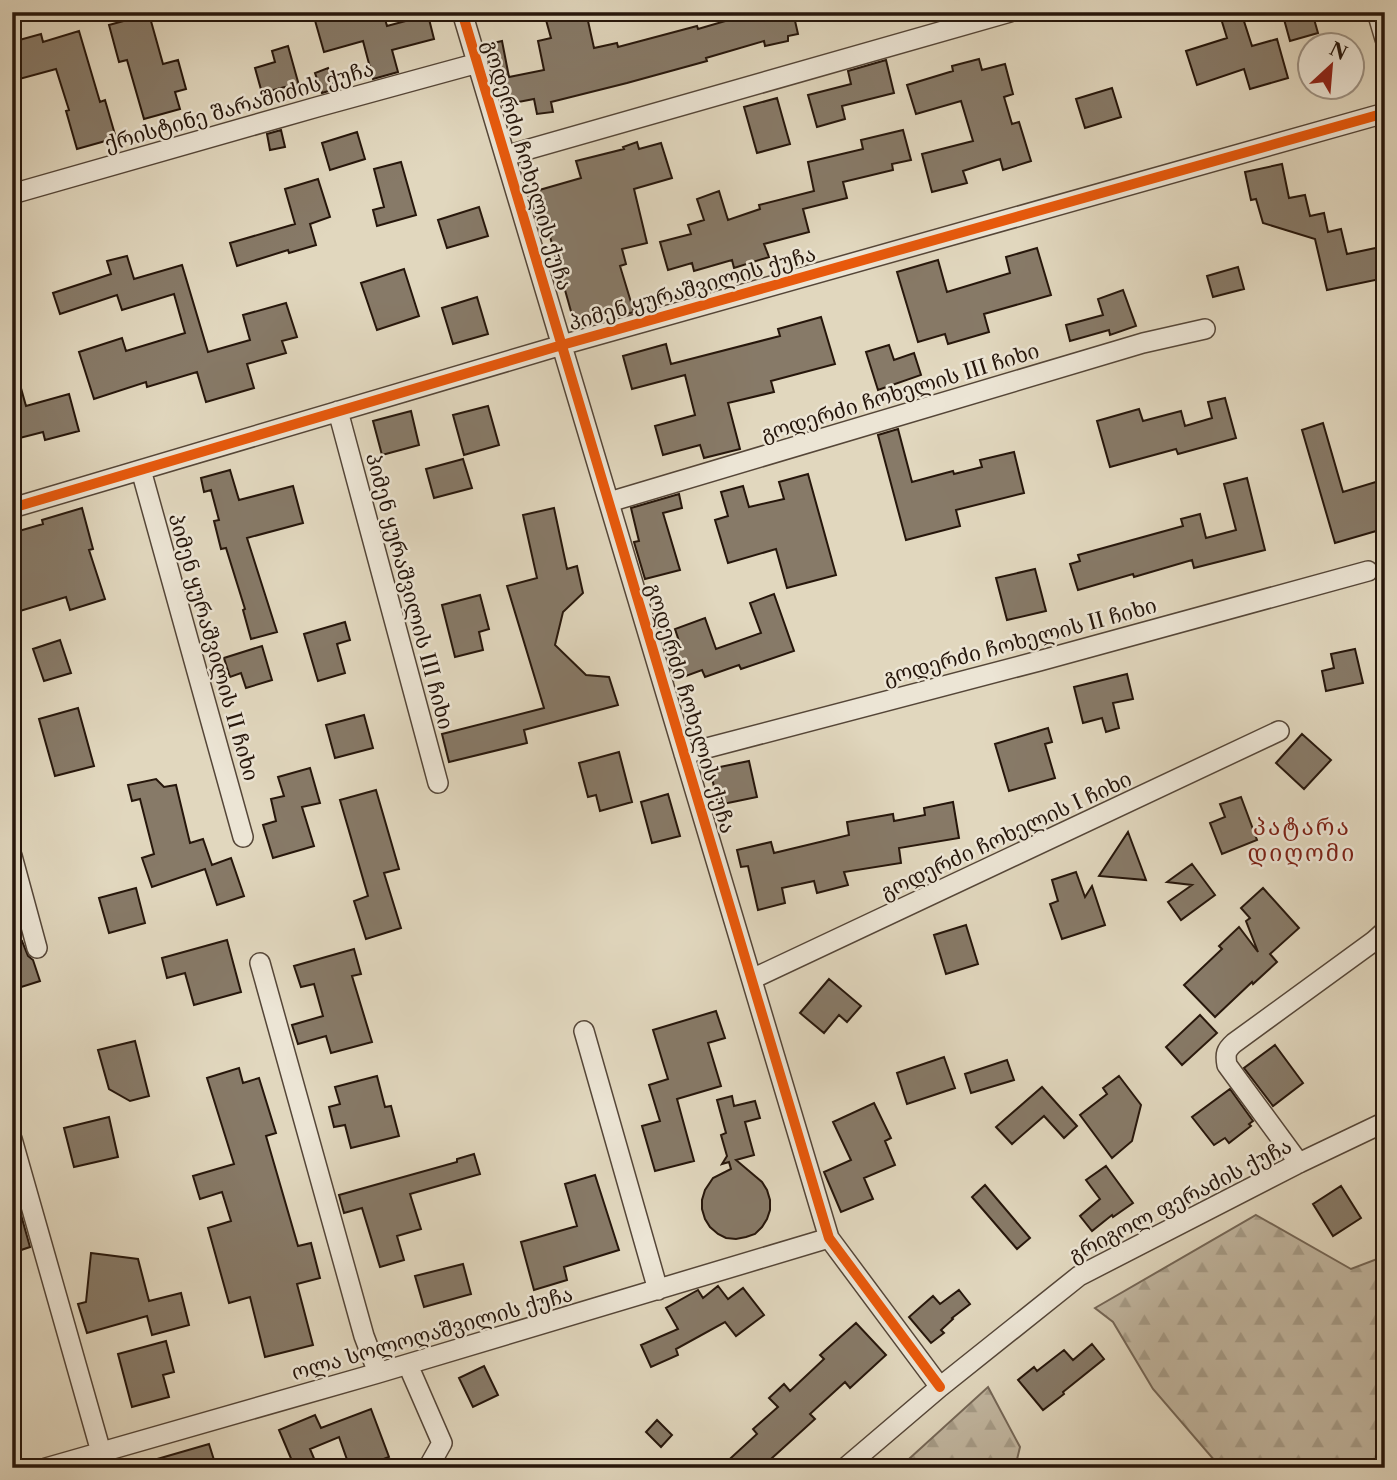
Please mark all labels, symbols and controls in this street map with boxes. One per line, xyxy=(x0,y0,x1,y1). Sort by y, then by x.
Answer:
north arrow xyxy=(1296,32,1366,102)
street label: გოდერძი ჩოხელის ქუჩა xyxy=(477,37,578,293)
text: N xyxy=(1326,37,1351,65)
street label: ქრისტინე შარაშიძის ქუჩა xyxy=(102,56,377,157)
street label: პიმენ ყურაშვილის ქუჩა xyxy=(566,241,819,336)
street label: გოდერძი ჩოხელის III ჩიხი xyxy=(758,338,1042,447)
street label: პიმენ ყურაშვილის III ჩიხი xyxy=(360,450,459,732)
street label: პიმენ ყურაშვილის II ჩიხი xyxy=(163,510,264,784)
street label: გოდერძი ჩოხელის ქუჩა xyxy=(640,580,741,836)
street label: გოდერძი ჩოხელის II ჩიხი xyxy=(881,592,1160,691)
street label: გოდერძი ჩოხელის I ჩიხი xyxy=(877,766,1136,905)
district label: პატარა დიღომი xyxy=(1248,813,1356,867)
street label: გრიგოლ ფერაძის ქუჩა xyxy=(1064,1133,1296,1268)
street label: ოლა სოლოღაშვილის ქუჩა xyxy=(288,1281,576,1386)

